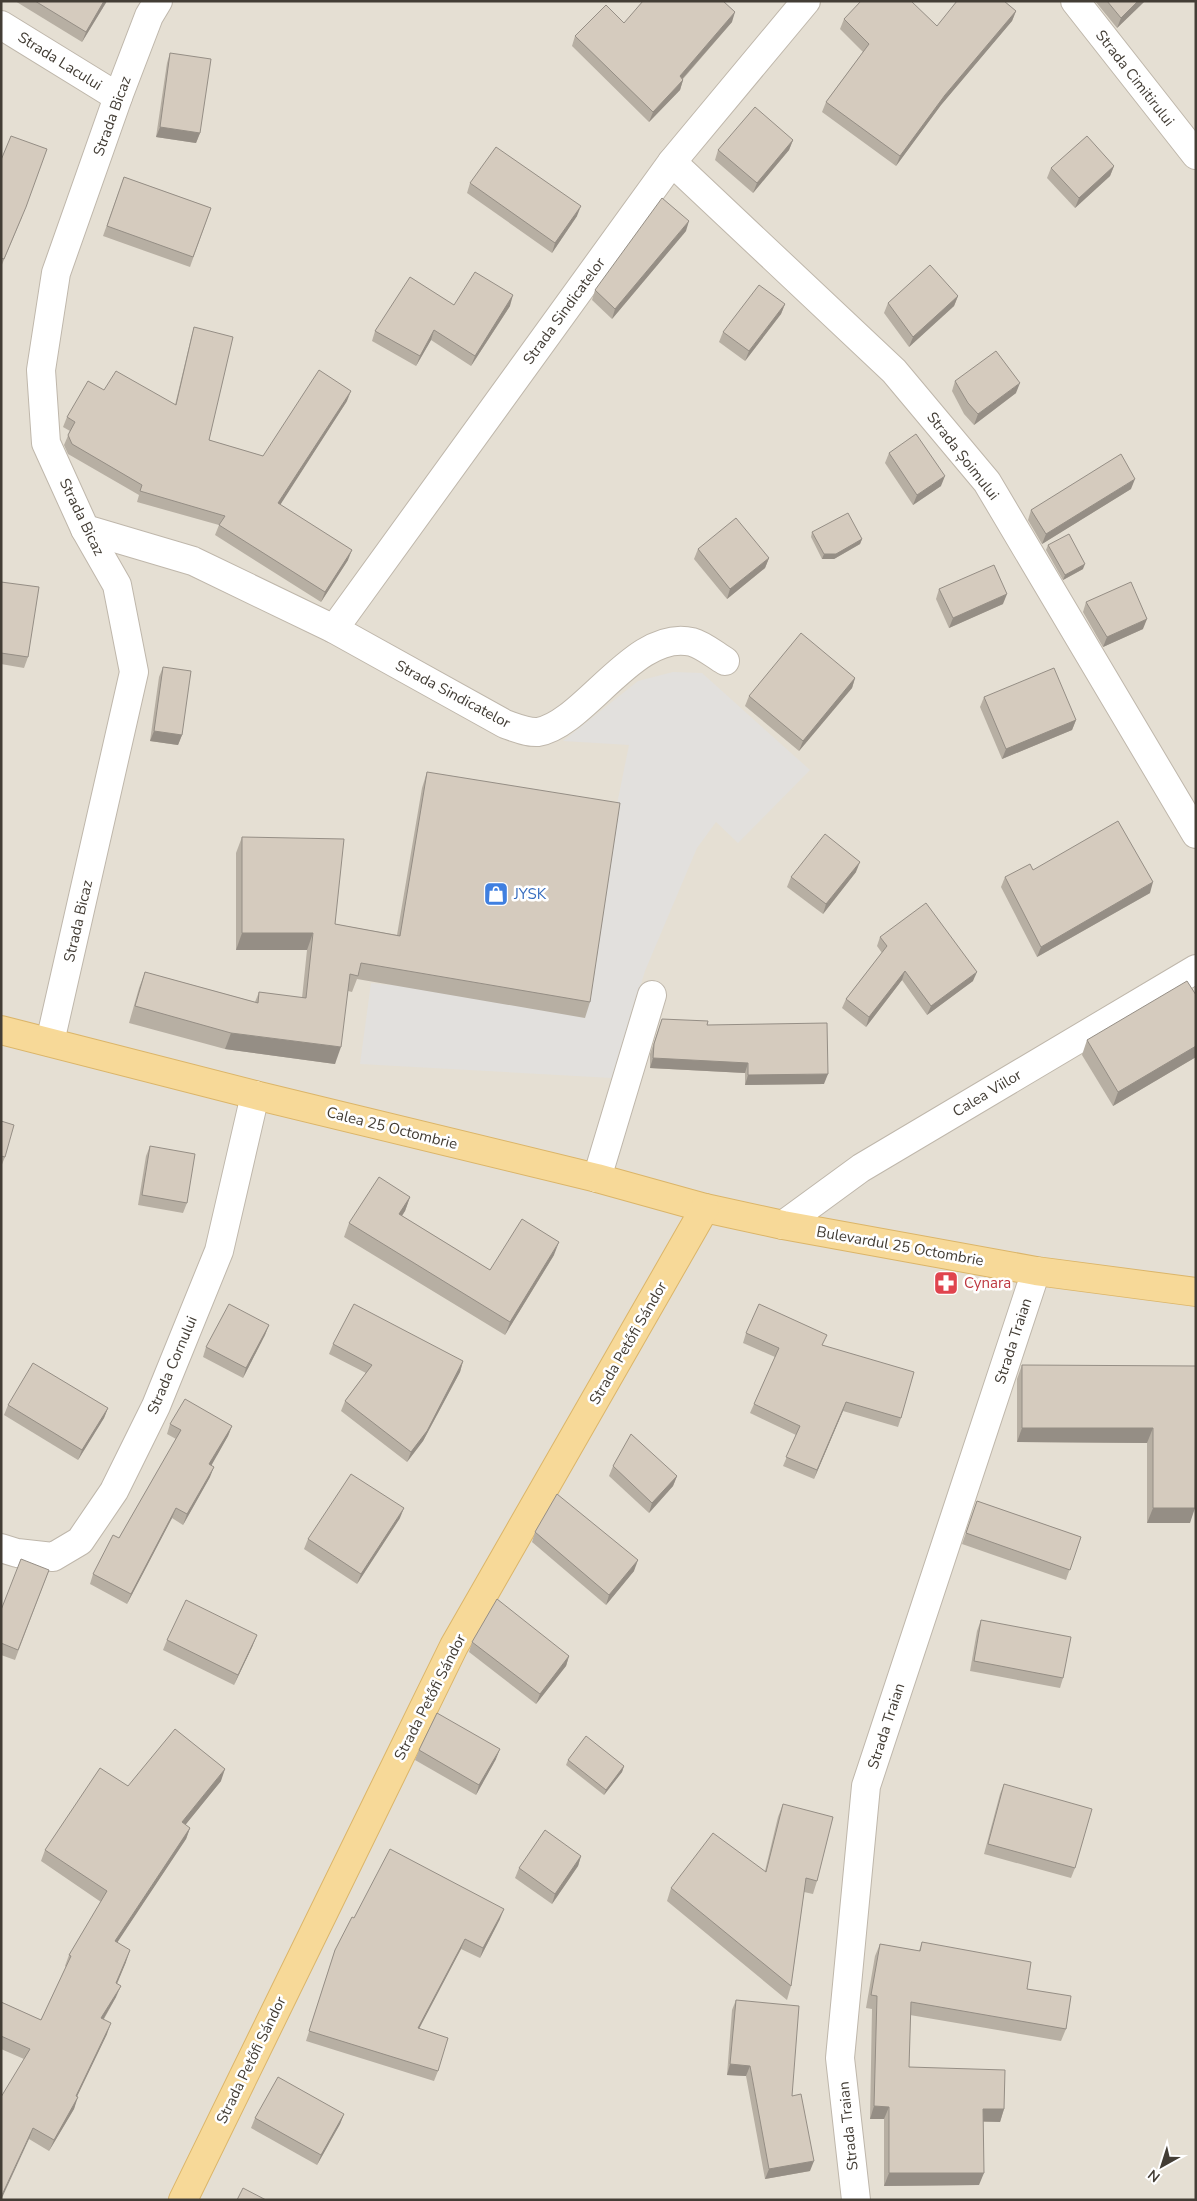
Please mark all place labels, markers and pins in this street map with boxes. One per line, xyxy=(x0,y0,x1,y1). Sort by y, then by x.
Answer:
shop icon: JYSK xyxy=(483,881,509,907)
place label: JYSK xyxy=(513,884,547,904)
pharmacy icon: Cynara xyxy=(933,1270,959,1296)
place label: Cynara xyxy=(964,1273,1011,1293)

